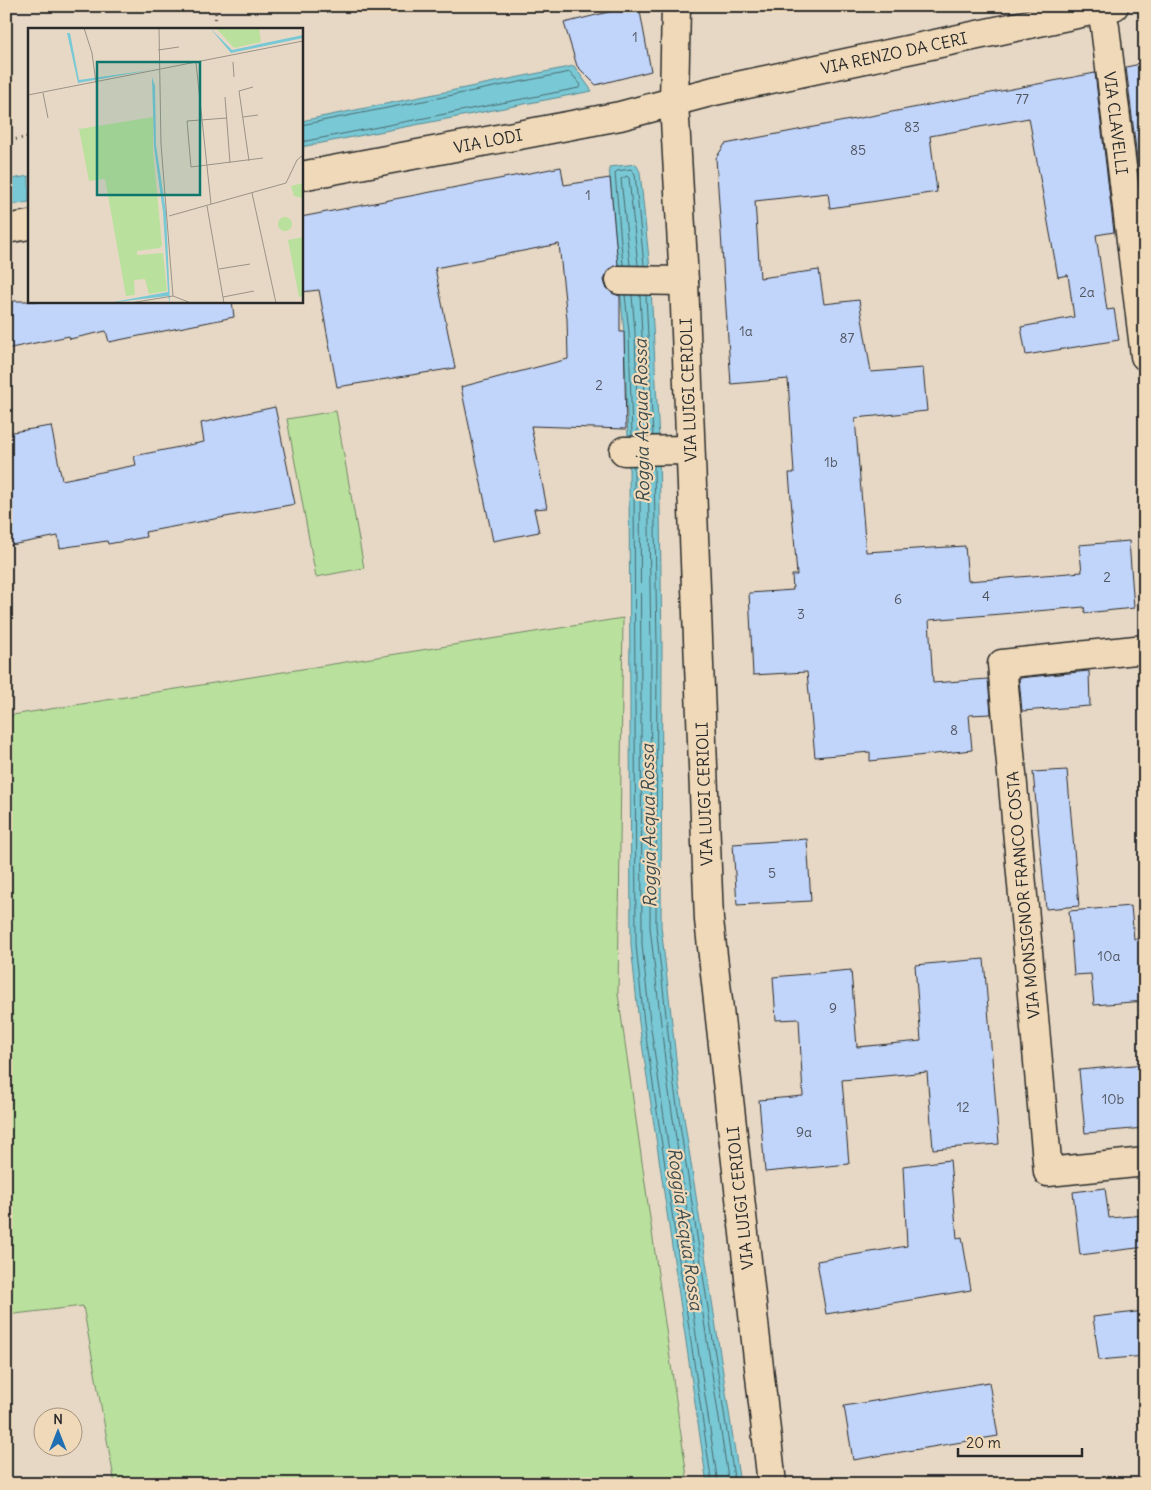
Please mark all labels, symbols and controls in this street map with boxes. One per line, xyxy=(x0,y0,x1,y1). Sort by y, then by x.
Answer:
inset map xyxy=(28,28,302,302)
house number: 1 xyxy=(632,28,638,46)
street label: VIA RENZO DA CERI xyxy=(819,28,969,78)
street label: VIA CLAVELLI xyxy=(1100,70,1132,176)
house number: 77 xyxy=(1015,90,1029,108)
house number: 83 xyxy=(904,118,920,136)
street label: VIA LODI xyxy=(452,125,524,157)
house number: 85 xyxy=(850,141,866,159)
house number: 1 xyxy=(585,186,591,204)
house number: 2a xyxy=(1079,283,1095,301)
street label: VIA LUIGI CERIOLI xyxy=(675,318,701,462)
house number: 1a xyxy=(739,322,753,340)
house number: 87 xyxy=(840,329,855,347)
water label: Roggia Acqua Rossa xyxy=(629,337,654,503)
house number: 2 xyxy=(595,376,603,394)
house number: 1b xyxy=(824,453,838,471)
house number: 2 xyxy=(1103,568,1111,586)
house number: 4 xyxy=(982,587,990,605)
house number: 6 xyxy=(894,590,902,608)
house number: 3 xyxy=(797,605,805,623)
house number: 8 xyxy=(950,721,958,739)
street label: VIA LUIGI CERIOLI xyxy=(691,722,717,866)
water label: Roggia Acqua Rossa xyxy=(636,742,661,908)
street label: VIA MONSIGNOR FRANCO COSTA xyxy=(1002,770,1044,1020)
house number: 5 xyxy=(768,864,776,882)
house number: 10a xyxy=(1098,947,1120,965)
house number: 9 xyxy=(829,999,837,1017)
house number: 10b xyxy=(1102,1090,1125,1108)
house number: 12 xyxy=(956,1098,970,1116)
house number: 9a xyxy=(796,1123,812,1141)
street label: VIA LUIGI CERIOLI xyxy=(723,1125,757,1271)
water label: Roggia Acqua Rossa xyxy=(663,1146,709,1313)
north arrow xyxy=(32,1408,82,1458)
text: N xyxy=(53,1410,63,1428)
scale bar xyxy=(958,1425,1082,1457)
text: 20 m xyxy=(966,1433,1001,1452)

